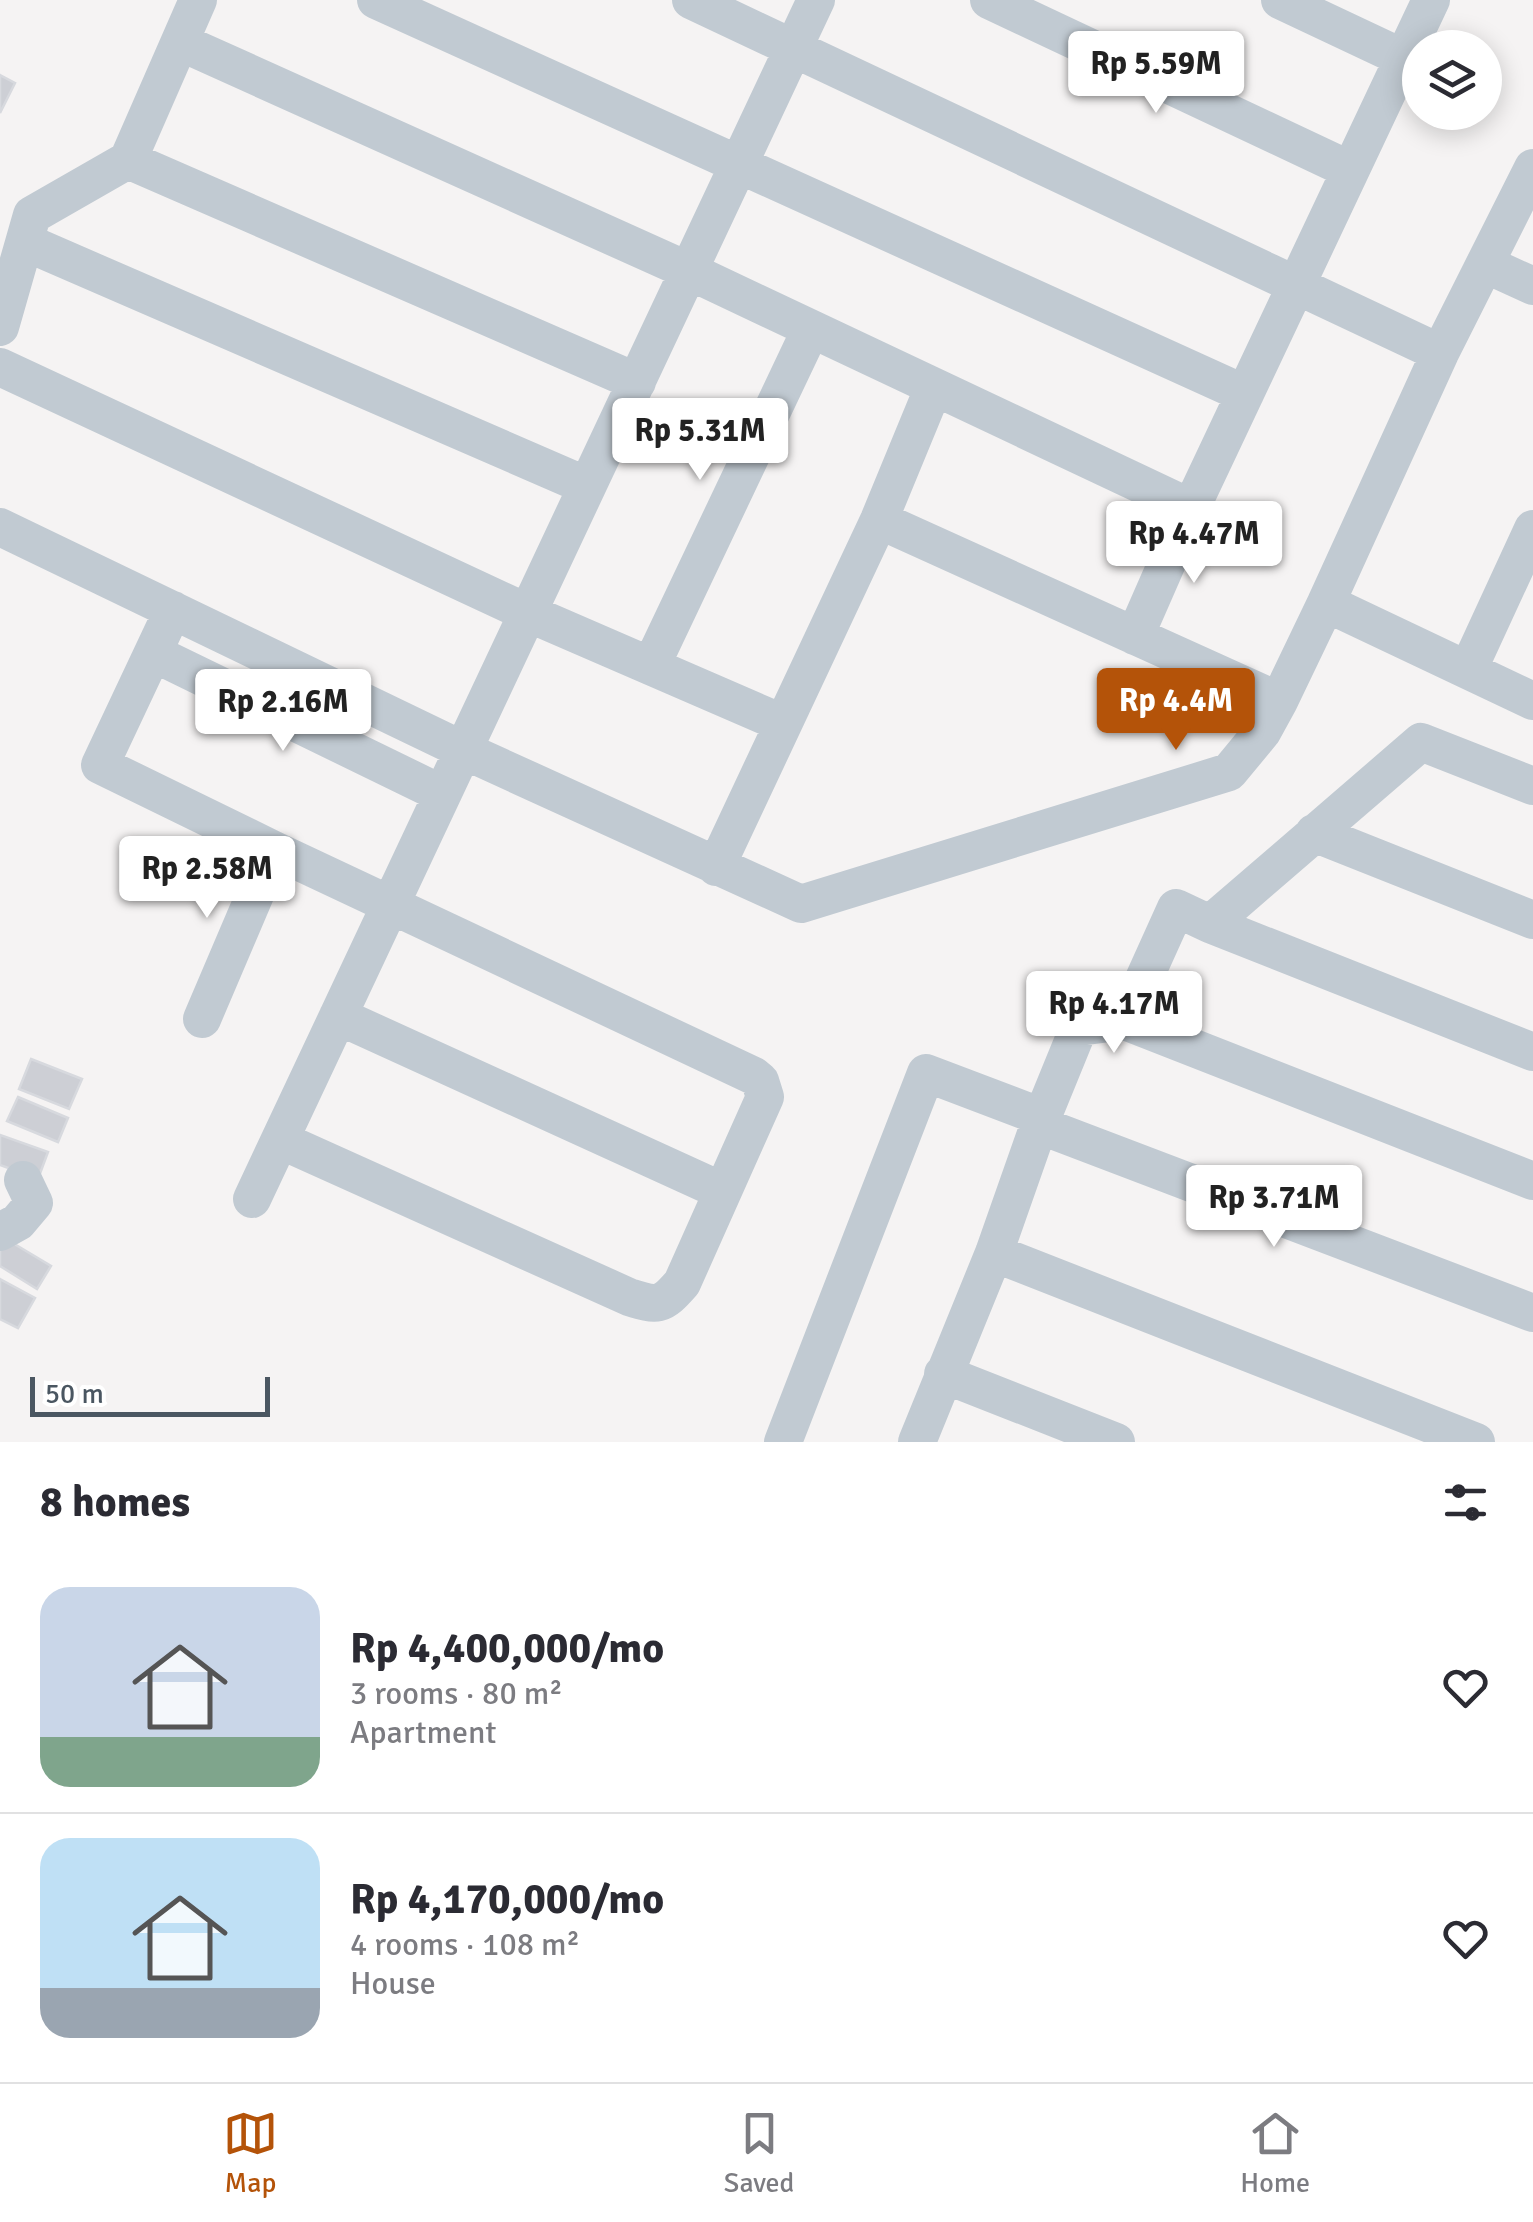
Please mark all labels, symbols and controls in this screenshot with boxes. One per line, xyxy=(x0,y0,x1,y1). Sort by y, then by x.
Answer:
map controls xyxy=(1402,30,1502,130)
button: layers xyxy=(1402,30,1502,130)
pin: Rp 5.59M xyxy=(1053,31,1259,116)
text: Rp 5.59M xyxy=(1090,44,1222,83)
pin: Rp 5.31M xyxy=(597,398,803,483)
text: Rp 5.31M xyxy=(634,411,766,450)
pin: Rp 4.47M xyxy=(1091,501,1297,586)
text: Rp 4.47M xyxy=(1128,514,1260,553)
pin: Rp 4.4M xyxy=(1084,668,1268,753)
pin: Rp 2.16M xyxy=(180,669,386,754)
text: Rp 4.4M xyxy=(1119,681,1233,720)
text: Rp 2.16M xyxy=(217,682,349,721)
pin: Rp 2.58M xyxy=(104,836,310,921)
text: Rp 2.58M xyxy=(141,849,273,888)
pin: Rp 4.17M xyxy=(1011,971,1217,1056)
text: Rp 4.17M xyxy=(1048,984,1180,1023)
pin: Rp 3.71M xyxy=(1171,1165,1377,1250)
text: Rp 3.71M xyxy=(1208,1178,1340,1217)
scale bar xyxy=(30,1372,270,1416)
text: 50 m xyxy=(45,1377,104,1411)
icon: filters xyxy=(1438,1475,1493,1530)
text: 8 homes xyxy=(40,1477,190,1528)
text: Rp 4,400,000/mo xyxy=(350,1623,664,1674)
icon: home xyxy=(120,1627,240,1747)
icon: heart xyxy=(1438,1660,1493,1715)
text: 3 rooms · 80 m² xyxy=(350,1674,563,1713)
text: Apartment xyxy=(350,1713,497,1752)
text: Rp 4,170,000/mo xyxy=(350,1874,664,1925)
icon: home xyxy=(120,1878,240,1998)
icon: heart xyxy=(1438,1911,1493,1966)
text: 4 rooms · 108 m² xyxy=(350,1925,580,1964)
text: House xyxy=(350,1964,436,2003)
tab: Map xyxy=(223,2106,278,2200)
tab: Saved xyxy=(724,2106,794,2200)
tab: Home xyxy=(1240,2106,1310,2200)

